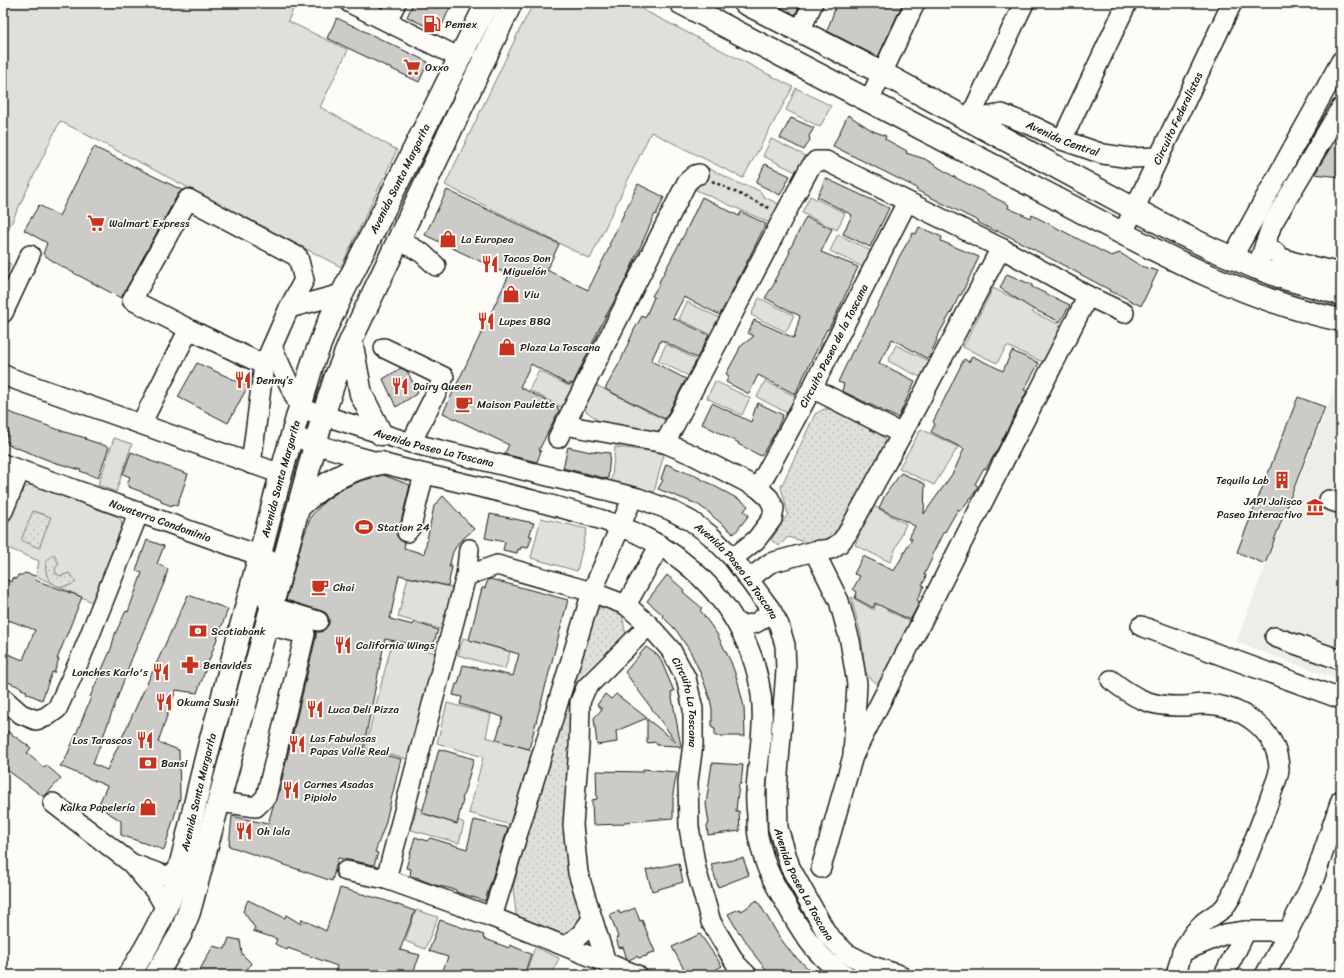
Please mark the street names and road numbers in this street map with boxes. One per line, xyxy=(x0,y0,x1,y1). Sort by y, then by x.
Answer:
street label: Circuito Federalistas xyxy=(1147,68,1208,168)
street label: Avenida Central xyxy=(1022,114,1103,162)
street label: Avenida Santa Margarita xyxy=(364,120,435,238)
street label: Circuito Paseo de la Toscana xyxy=(794,280,873,411)
street label: Avenida Santa Margarita xyxy=(255,417,306,540)
street label: Avenida Paseo La Toscana xyxy=(371,422,497,472)
street label: Novaterra Condominio xyxy=(107,493,214,547)
street label: Avenida Paseo La Toscana xyxy=(690,516,784,623)
street label: Circuito La Toscana xyxy=(667,653,703,749)
street label: Avenida Santa Margarita xyxy=(175,730,222,854)
street label: Avenida Paseo La Toscana xyxy=(769,825,839,946)

